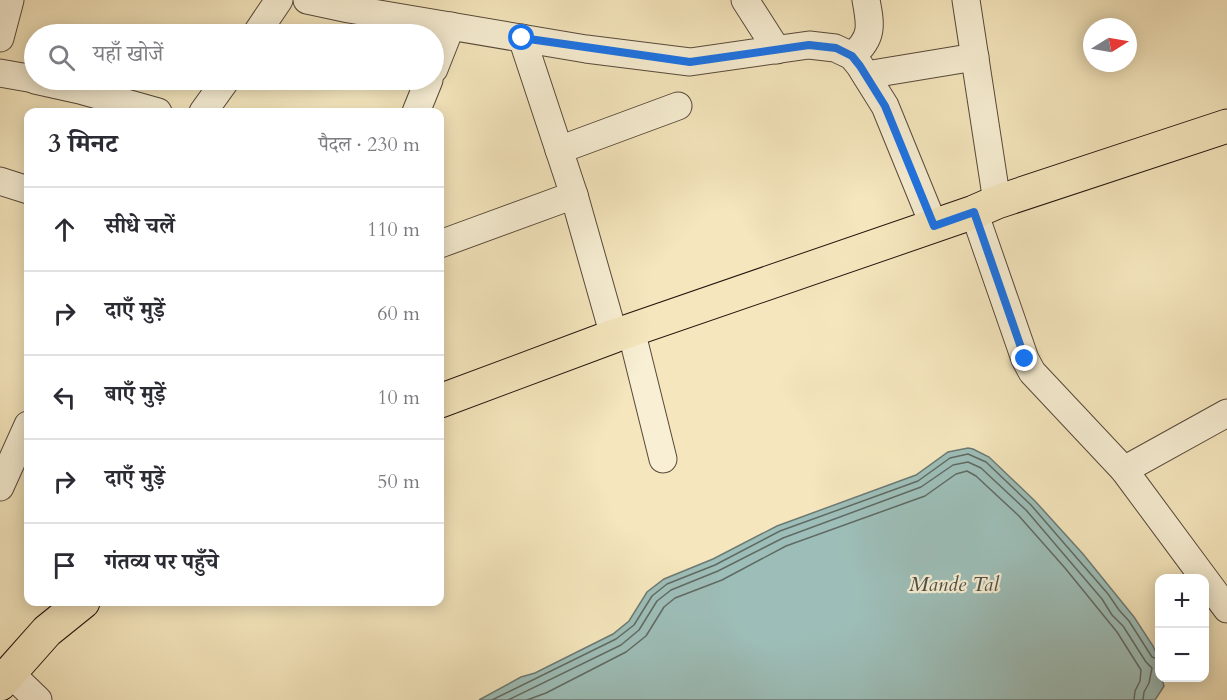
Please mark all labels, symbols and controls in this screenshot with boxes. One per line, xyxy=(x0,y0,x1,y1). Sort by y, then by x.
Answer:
north arrow xyxy=(1083,18,1137,72)
search box xyxy=(24,24,444,90)
route start xyxy=(508,24,534,50)
text: यहाँ खोजें xyxy=(93,39,163,69)
icon: search xyxy=(45,41,78,74)
text: 3 मिनट xyxy=(48,126,118,161)
text: पैदल · 230 m xyxy=(318,131,420,158)
text: सीधे चलें xyxy=(105,211,175,241)
icon: ahead xyxy=(48,213,81,246)
text: 110 m xyxy=(367,216,420,243)
text: दाएँ मुड़ें xyxy=(105,295,165,325)
icon: right xyxy=(48,297,81,330)
text: 60 m xyxy=(377,300,420,327)
route end xyxy=(1011,345,1037,371)
text: बाएँ मुड़ें xyxy=(105,379,165,409)
icon: left xyxy=(48,381,81,414)
text: 10 m xyxy=(377,384,420,411)
text: दाएँ मुड़ें xyxy=(105,463,165,493)
icon: right xyxy=(48,465,81,498)
text: 50 m xyxy=(377,468,420,495)
text: गंतव्य पर पहुँचे xyxy=(105,547,219,577)
icon: arrive xyxy=(48,549,81,582)
water label: Mande Tal xyxy=(909,570,1000,599)
map controls xyxy=(1155,574,1209,682)
button: + xyxy=(1155,574,1209,628)
button: − xyxy=(1155,628,1209,682)

